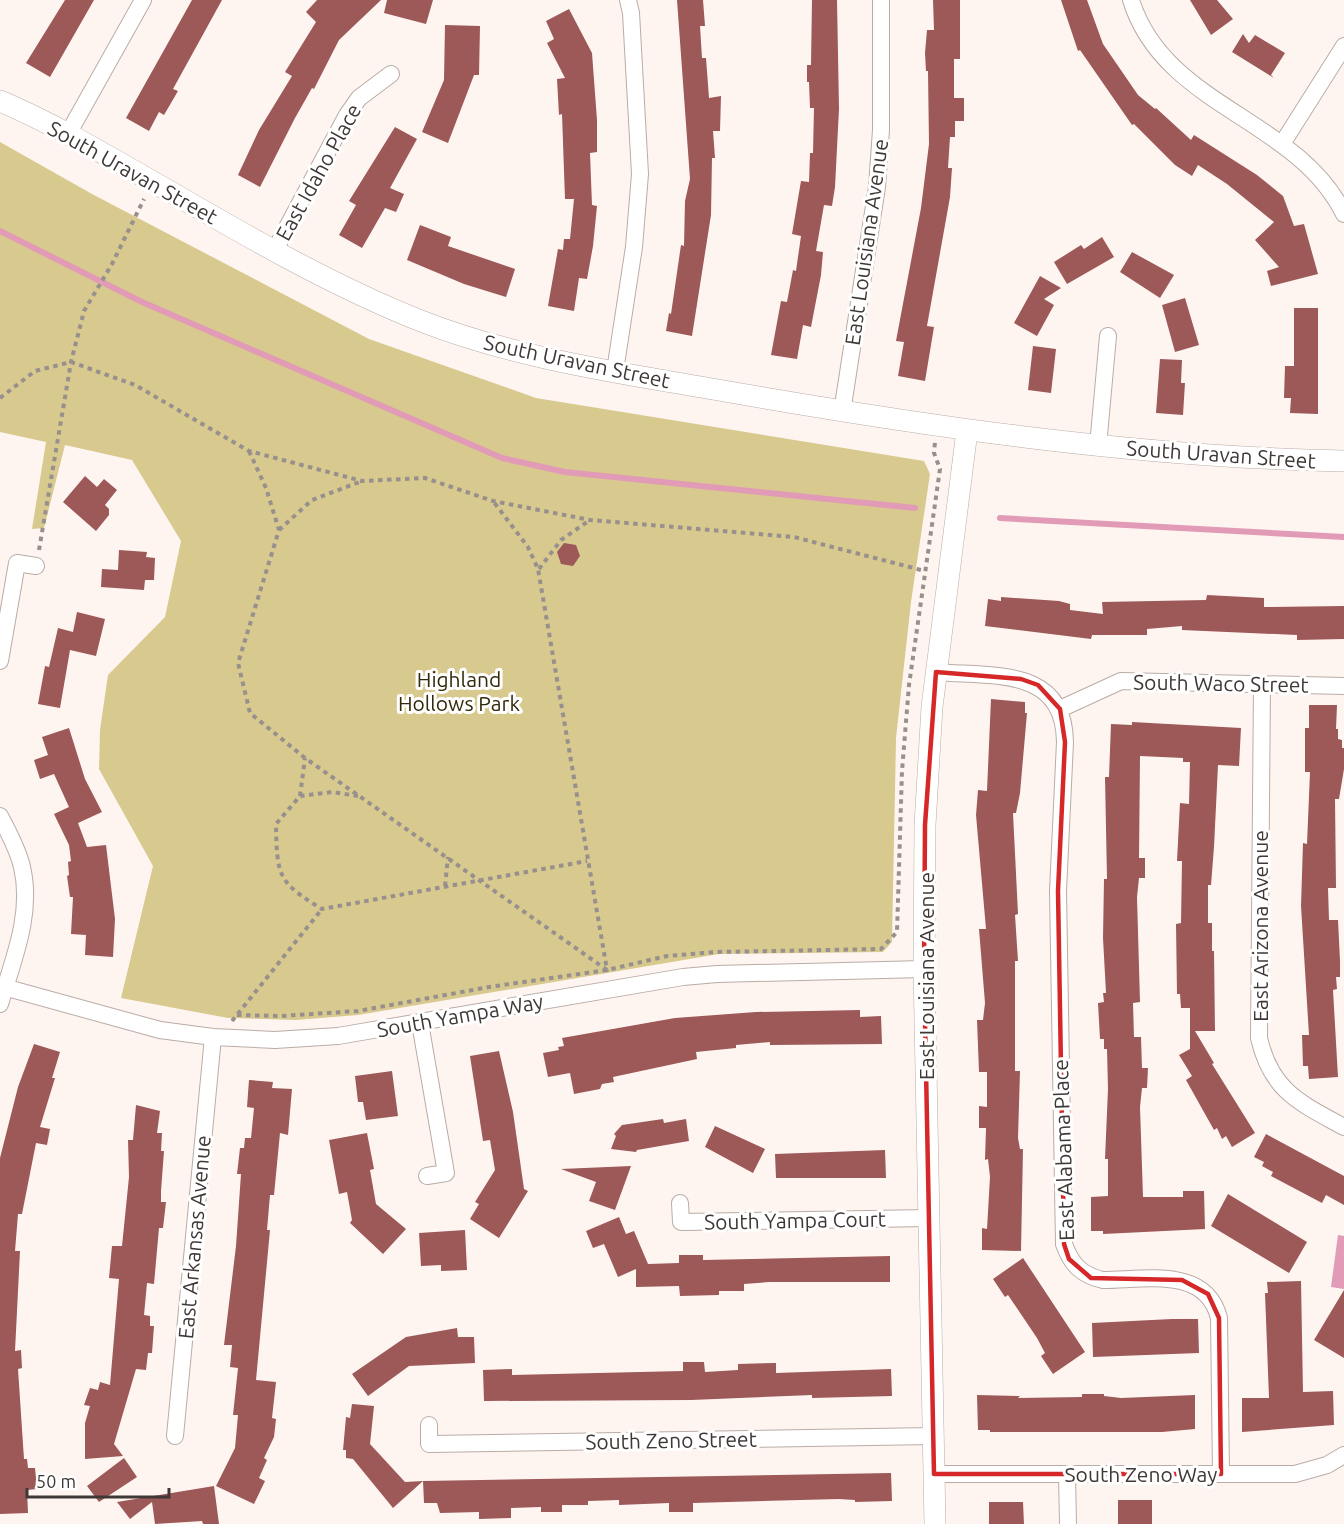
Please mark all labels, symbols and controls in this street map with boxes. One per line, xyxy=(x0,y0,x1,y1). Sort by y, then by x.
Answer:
street label: East Idaho Place xyxy=(271,100,365,244)
street label: South Uravan Street xyxy=(44,115,222,229)
street label: East Louisiana Avenue xyxy=(840,137,892,347)
street label: South Uravan Street xyxy=(482,330,672,392)
street label: South Uravan Street xyxy=(1125,435,1317,473)
park label: Highland Hollows Park xyxy=(398,667,520,715)
street label: South Waco Street xyxy=(1133,669,1309,697)
street label: East Arizona Avenue xyxy=(1248,830,1272,1022)
street label: East Louisiana Avenue xyxy=(914,872,938,1080)
street label: South Yampa Way xyxy=(375,989,545,1041)
street label: East Alabama Place xyxy=(1048,1059,1078,1241)
street label: East Arkansas Avenue xyxy=(173,1134,215,1340)
street label: South Yampa Court xyxy=(704,1206,886,1234)
street label: South Zeno Street xyxy=(585,1427,757,1453)
scale bar xyxy=(27,1461,170,1499)
street label: South Zeno Way xyxy=(1065,1462,1217,1486)
text: 50 m xyxy=(36,1471,76,1491)

